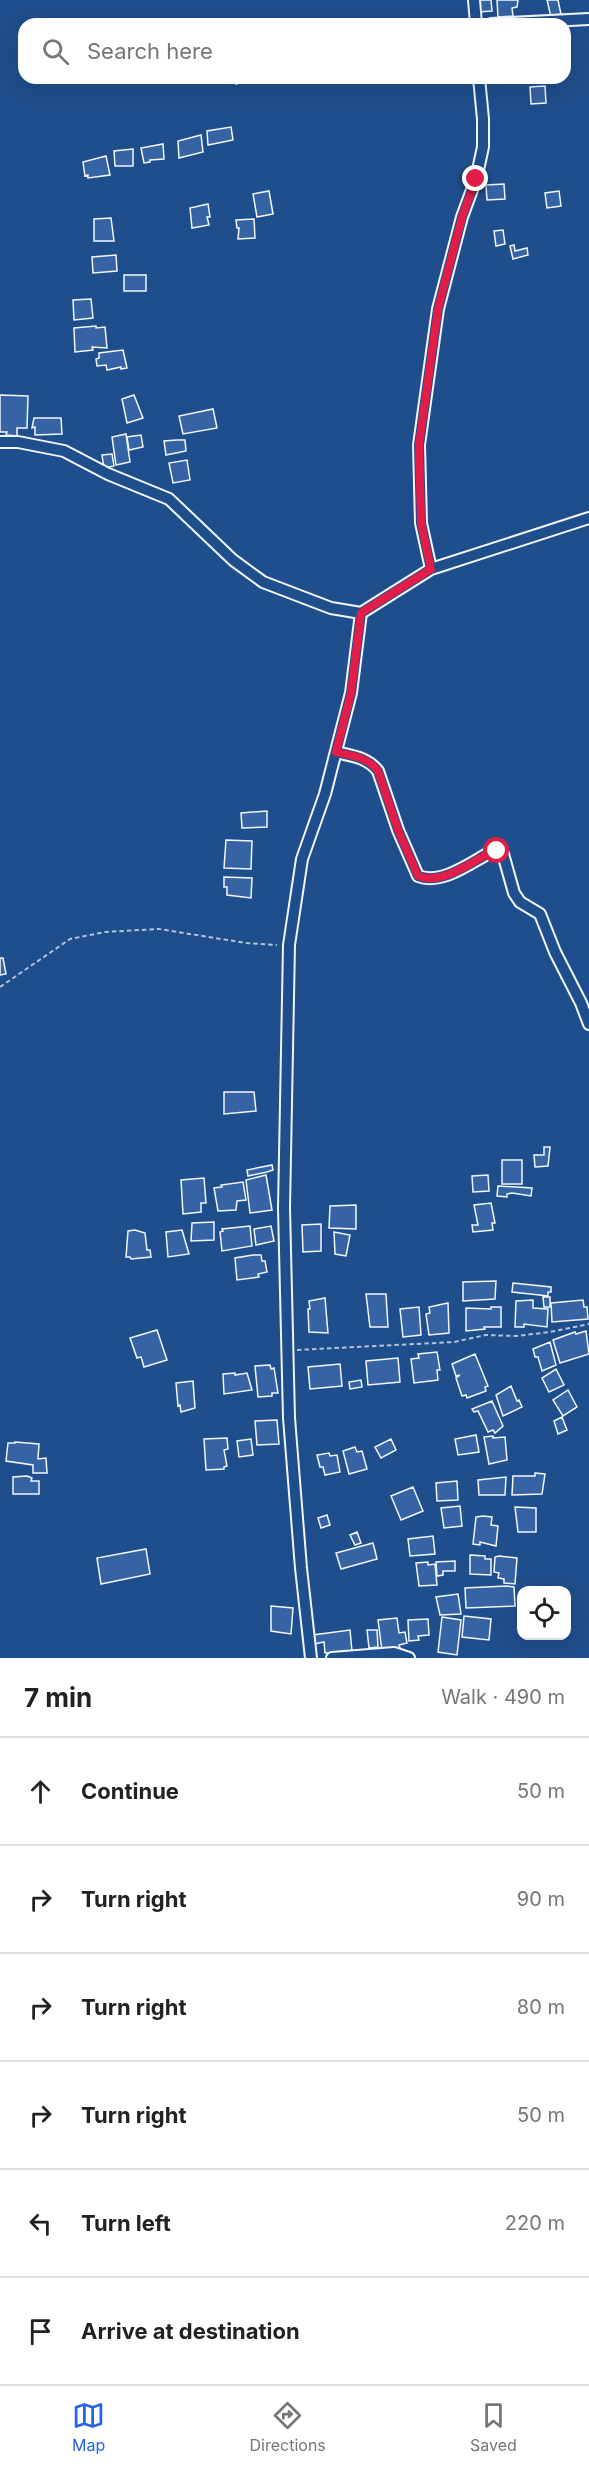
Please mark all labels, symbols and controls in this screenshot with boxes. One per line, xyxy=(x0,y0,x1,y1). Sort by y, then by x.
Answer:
search box xyxy=(18,18,571,84)
icon: search xyxy=(39,35,72,68)
text: Search here xyxy=(87,38,213,64)
route end xyxy=(462,165,488,191)
route start xyxy=(483,837,509,863)
map controls xyxy=(517,1586,571,1640)
button: locate xyxy=(517,1586,571,1640)
text: 7 min xyxy=(24,1682,92,1713)
text: Walk · 490 m xyxy=(441,1685,565,1709)
icon: ahead xyxy=(24,1775,57,1808)
text: Continue xyxy=(81,1778,179,1804)
text: 50 m xyxy=(517,1779,565,1803)
icon: right xyxy=(24,1883,57,1916)
text: Turn right xyxy=(81,1886,187,1912)
text: 90 m xyxy=(517,1887,565,1911)
icon: right xyxy=(24,1991,57,2024)
text: Turn right xyxy=(81,1994,187,2020)
text: 80 m xyxy=(517,1995,565,2019)
icon: right xyxy=(24,2099,57,2132)
text: Turn right xyxy=(81,2102,187,2128)
text: 50 m xyxy=(517,2103,565,2127)
icon: left xyxy=(24,2207,57,2240)
text: Turn left xyxy=(81,2210,171,2236)
text: 220 m xyxy=(505,2211,565,2235)
icon: arrive xyxy=(24,2315,57,2348)
text: Arrive at destination xyxy=(81,2318,300,2344)
tab: Map xyxy=(72,2399,105,2455)
tab: Directions xyxy=(250,2399,326,2455)
tab: Saved xyxy=(470,2399,517,2455)

